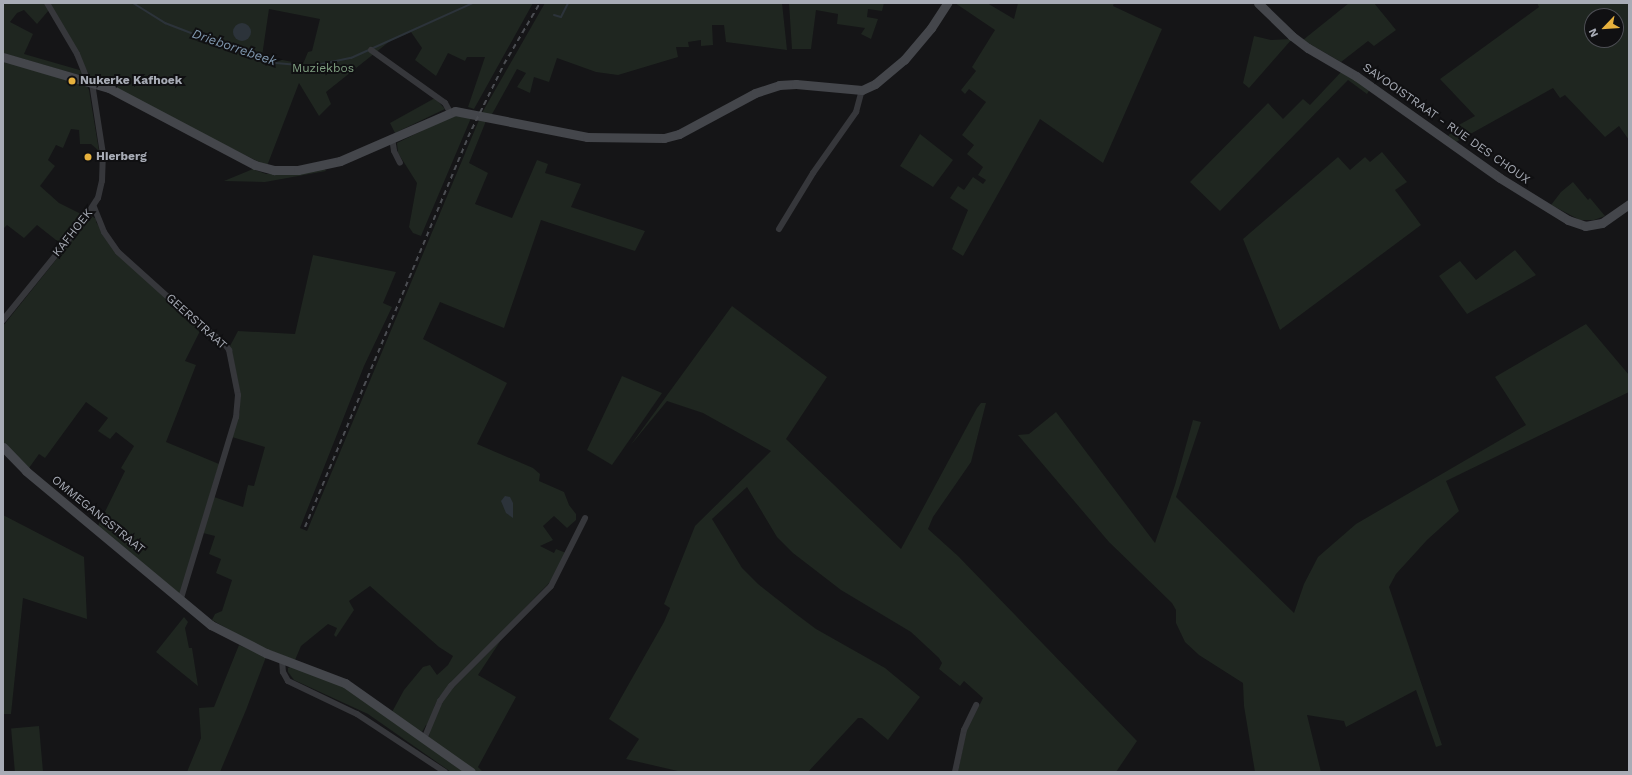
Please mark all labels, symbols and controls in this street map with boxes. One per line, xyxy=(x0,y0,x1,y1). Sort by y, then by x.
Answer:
north arrow xyxy=(1584,8,1624,48)
water label: Drieborrebeek xyxy=(190,26,278,70)
text: N xyxy=(1586,26,1601,39)
street label: SAVOOISTRAAT - RUE DES CHOUX xyxy=(1360,61,1532,187)
park label: Muziekbos xyxy=(292,62,354,76)
place label: Nukerke Kafhoek xyxy=(80,74,182,88)
marker: Nukerke Kafhoek xyxy=(67,76,77,86)
place label: Hierberg xyxy=(96,150,147,164)
marker: Hierberg xyxy=(83,152,93,162)
street label: KAFHOEK xyxy=(50,206,96,260)
street label: GEERSTRAAT xyxy=(163,291,229,353)
street label: OMMEGANGSTRAAT xyxy=(49,473,147,557)

